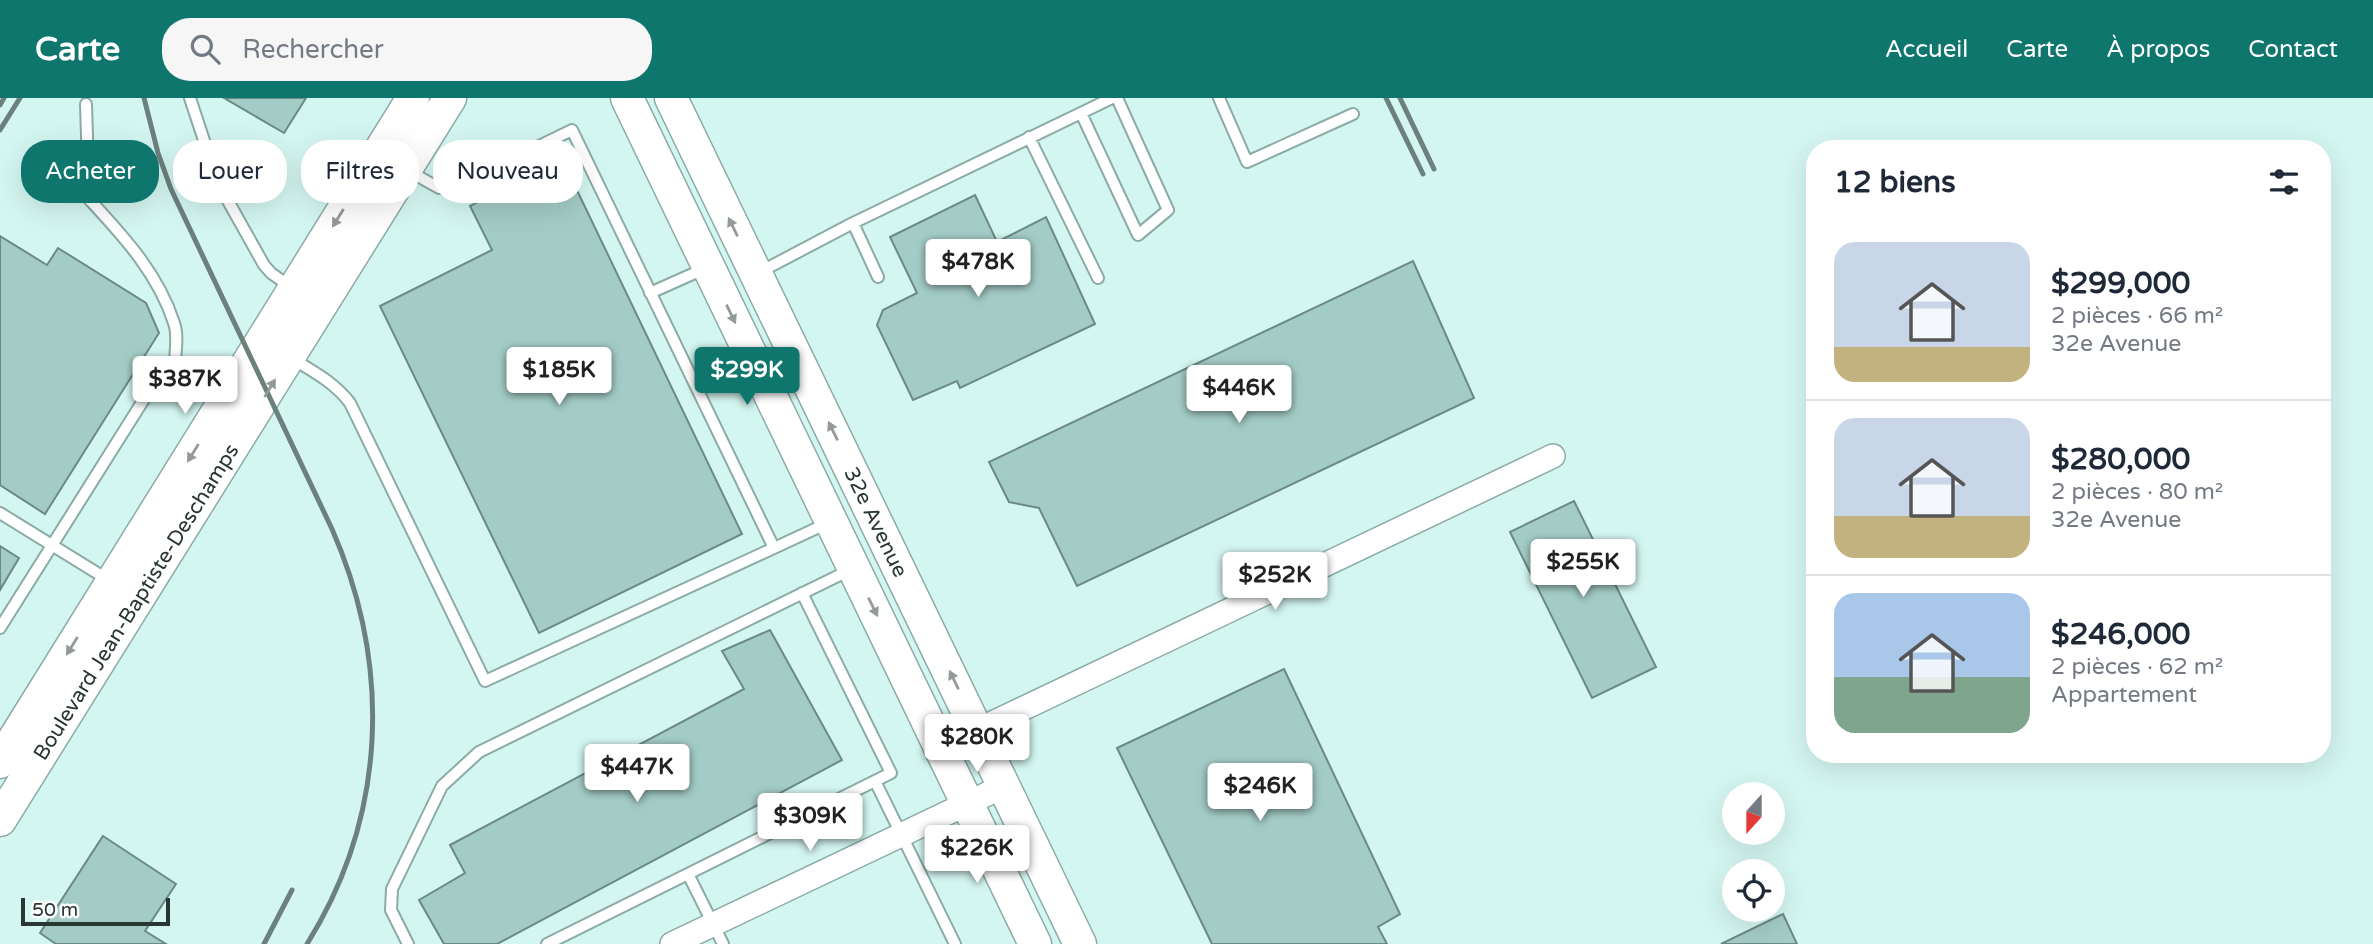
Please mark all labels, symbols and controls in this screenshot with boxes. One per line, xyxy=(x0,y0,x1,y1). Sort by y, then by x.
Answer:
search box xyxy=(162,18,652,81)
text: Carte xyxy=(35,30,120,69)
icon: search xyxy=(186,30,224,68)
text: Rechercher xyxy=(242,34,384,65)
text: Accueil xyxy=(1885,35,1968,64)
text: Carte xyxy=(2006,35,2068,64)
text: À propos xyxy=(2106,35,2210,64)
text: Contact xyxy=(2248,35,2338,64)
chip: Acheter xyxy=(21,140,159,203)
chip: Louer xyxy=(173,140,287,203)
chip: Filtres xyxy=(301,140,419,203)
chip: Nouveau xyxy=(433,140,583,203)
icon: filters xyxy=(2265,163,2303,201)
text: 12 biens xyxy=(1834,164,1956,201)
one-way arrow xyxy=(332,209,345,228)
one-way arrow xyxy=(728,217,739,237)
pin: $478K xyxy=(929,240,1027,299)
text: $478K xyxy=(942,248,1014,276)
text: $299,000 xyxy=(2051,265,2190,302)
icon: home xyxy=(1890,270,1974,354)
text: 2 pièces · 66 m² xyxy=(2051,302,2223,330)
one-way arrow xyxy=(726,304,737,324)
text: 32e Avenue xyxy=(2051,330,2181,358)
pin: $185K xyxy=(510,348,608,407)
pin: $299K xyxy=(698,348,796,407)
pin: $387K xyxy=(136,356,234,416)
text: $185K xyxy=(523,356,595,384)
text: $299K xyxy=(711,356,783,384)
text: $387K xyxy=(149,365,221,393)
pin: $446K xyxy=(1190,366,1288,425)
text: $446K xyxy=(1203,374,1275,402)
one-way arrow xyxy=(264,379,276,398)
one-way arrow xyxy=(827,421,838,441)
street label: Boulevard Jean-Baptiste-Deschamps xyxy=(28,439,244,765)
text: $280,000 xyxy=(2051,441,2190,478)
one-way arrow xyxy=(186,444,199,463)
icon: home xyxy=(1890,446,1974,530)
street label: 32e Avenue xyxy=(839,463,913,581)
text: 2 pièces · 80 m² xyxy=(2051,478,2223,506)
text: 32e Avenue xyxy=(2051,506,2181,534)
pin: $255K xyxy=(1534,540,1632,599)
text: $255K xyxy=(1547,548,1619,576)
pin: $252K xyxy=(1226,552,1324,612)
text: $252K xyxy=(1239,561,1311,589)
one-way arrow xyxy=(867,597,879,617)
text: $246,000 xyxy=(2051,616,2190,653)
icon: home xyxy=(1890,621,1974,705)
one-way arrow xyxy=(66,637,79,656)
text: 2 pièces · 62 m² xyxy=(2051,653,2223,681)
one-way arrow xyxy=(948,670,959,690)
text: Appartement xyxy=(2051,681,2197,709)
pin: $280K xyxy=(928,714,1026,774)
text: $280K xyxy=(941,723,1013,751)
pin: $447K xyxy=(588,744,686,804)
text: $447K xyxy=(601,753,673,781)
pin: $246K xyxy=(1211,764,1309,823)
text: $246K xyxy=(1224,772,1296,800)
north arrow xyxy=(1722,782,1785,845)
map controls xyxy=(1722,782,1785,922)
pin: $309K xyxy=(761,794,859,853)
text: $309K xyxy=(774,802,846,830)
pin: $226K xyxy=(928,826,1026,885)
text: $226K xyxy=(941,834,1013,862)
button: locate xyxy=(1722,859,1785,922)
scale bar xyxy=(21,895,170,927)
text: 50 m xyxy=(32,899,78,921)

